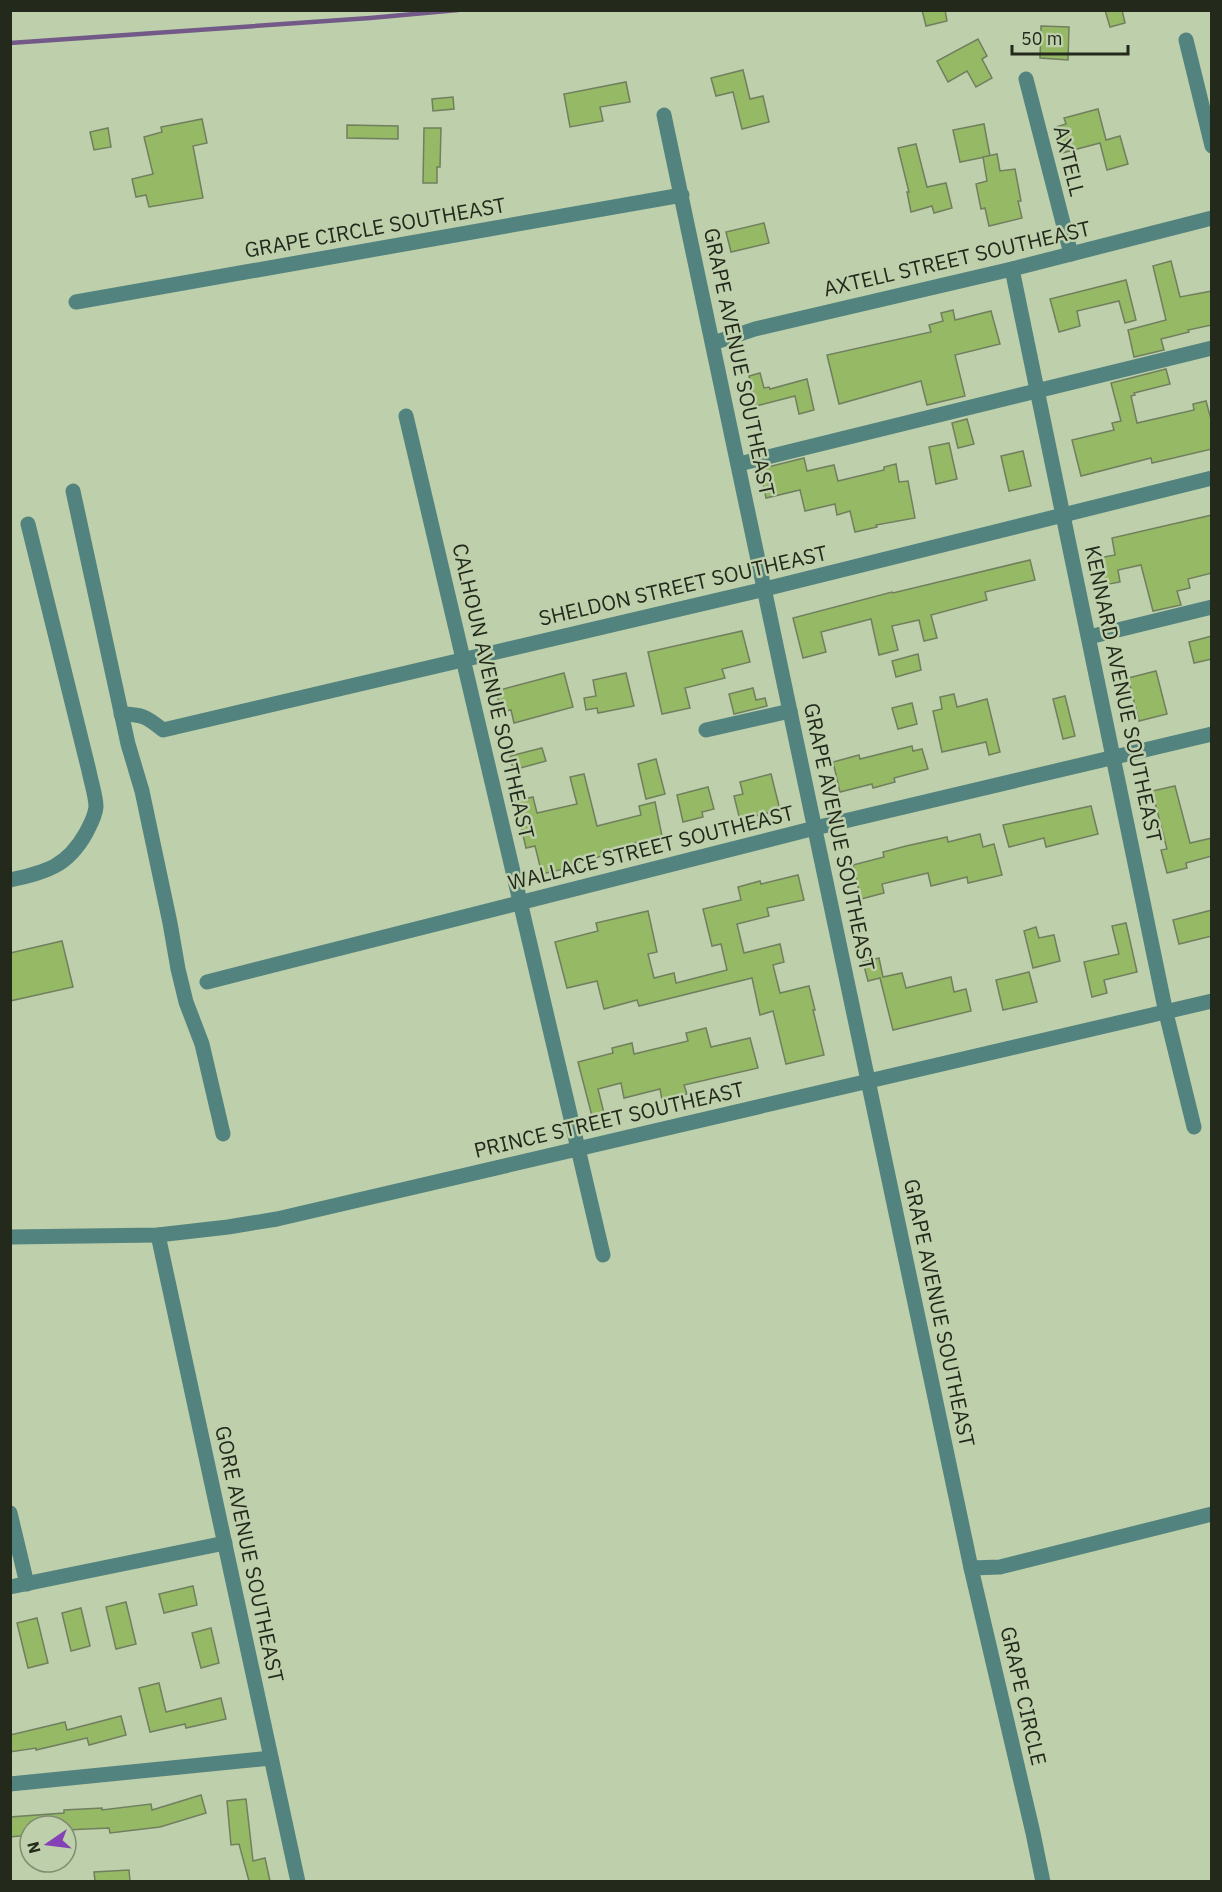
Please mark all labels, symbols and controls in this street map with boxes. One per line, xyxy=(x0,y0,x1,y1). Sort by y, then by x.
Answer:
scale bar xyxy=(1012,18,1128,56)
text: 50 m xyxy=(1021,27,1063,50)
street label: AXTELL xyxy=(1048,123,1092,199)
street label: GRAPE CIRCLE SOUTHEAST xyxy=(242,190,508,264)
street label: AXTELL STREET SOUTHEAST xyxy=(820,214,1093,302)
street label: GRAPE AVENUE SOUTHEAST xyxy=(698,225,782,498)
street label: SHELDON STREET SOUTHEAST xyxy=(536,538,830,632)
street label: CALHOUN AVENUE SOUTHEAST xyxy=(446,540,542,841)
street label: KENNARD AVENUE SOUTHEAST xyxy=(1079,543,1169,845)
street label: GRAPE AVENUE SOUTHEAST xyxy=(798,700,882,973)
street label: WALLACE STREET SOUTHEAST xyxy=(505,798,797,896)
street label: PRINCE STREET SOUTHEAST xyxy=(471,1074,747,1164)
street label: GRAPE AVENUE SOUTHEAST xyxy=(898,1176,982,1449)
street label: GORE AVENUE SOUTHEAST xyxy=(209,1423,291,1685)
street label: GRAPE CIRCLE xyxy=(994,1623,1054,1768)
north arrow xyxy=(18,1814,78,1874)
text: N xyxy=(22,1840,45,1856)

